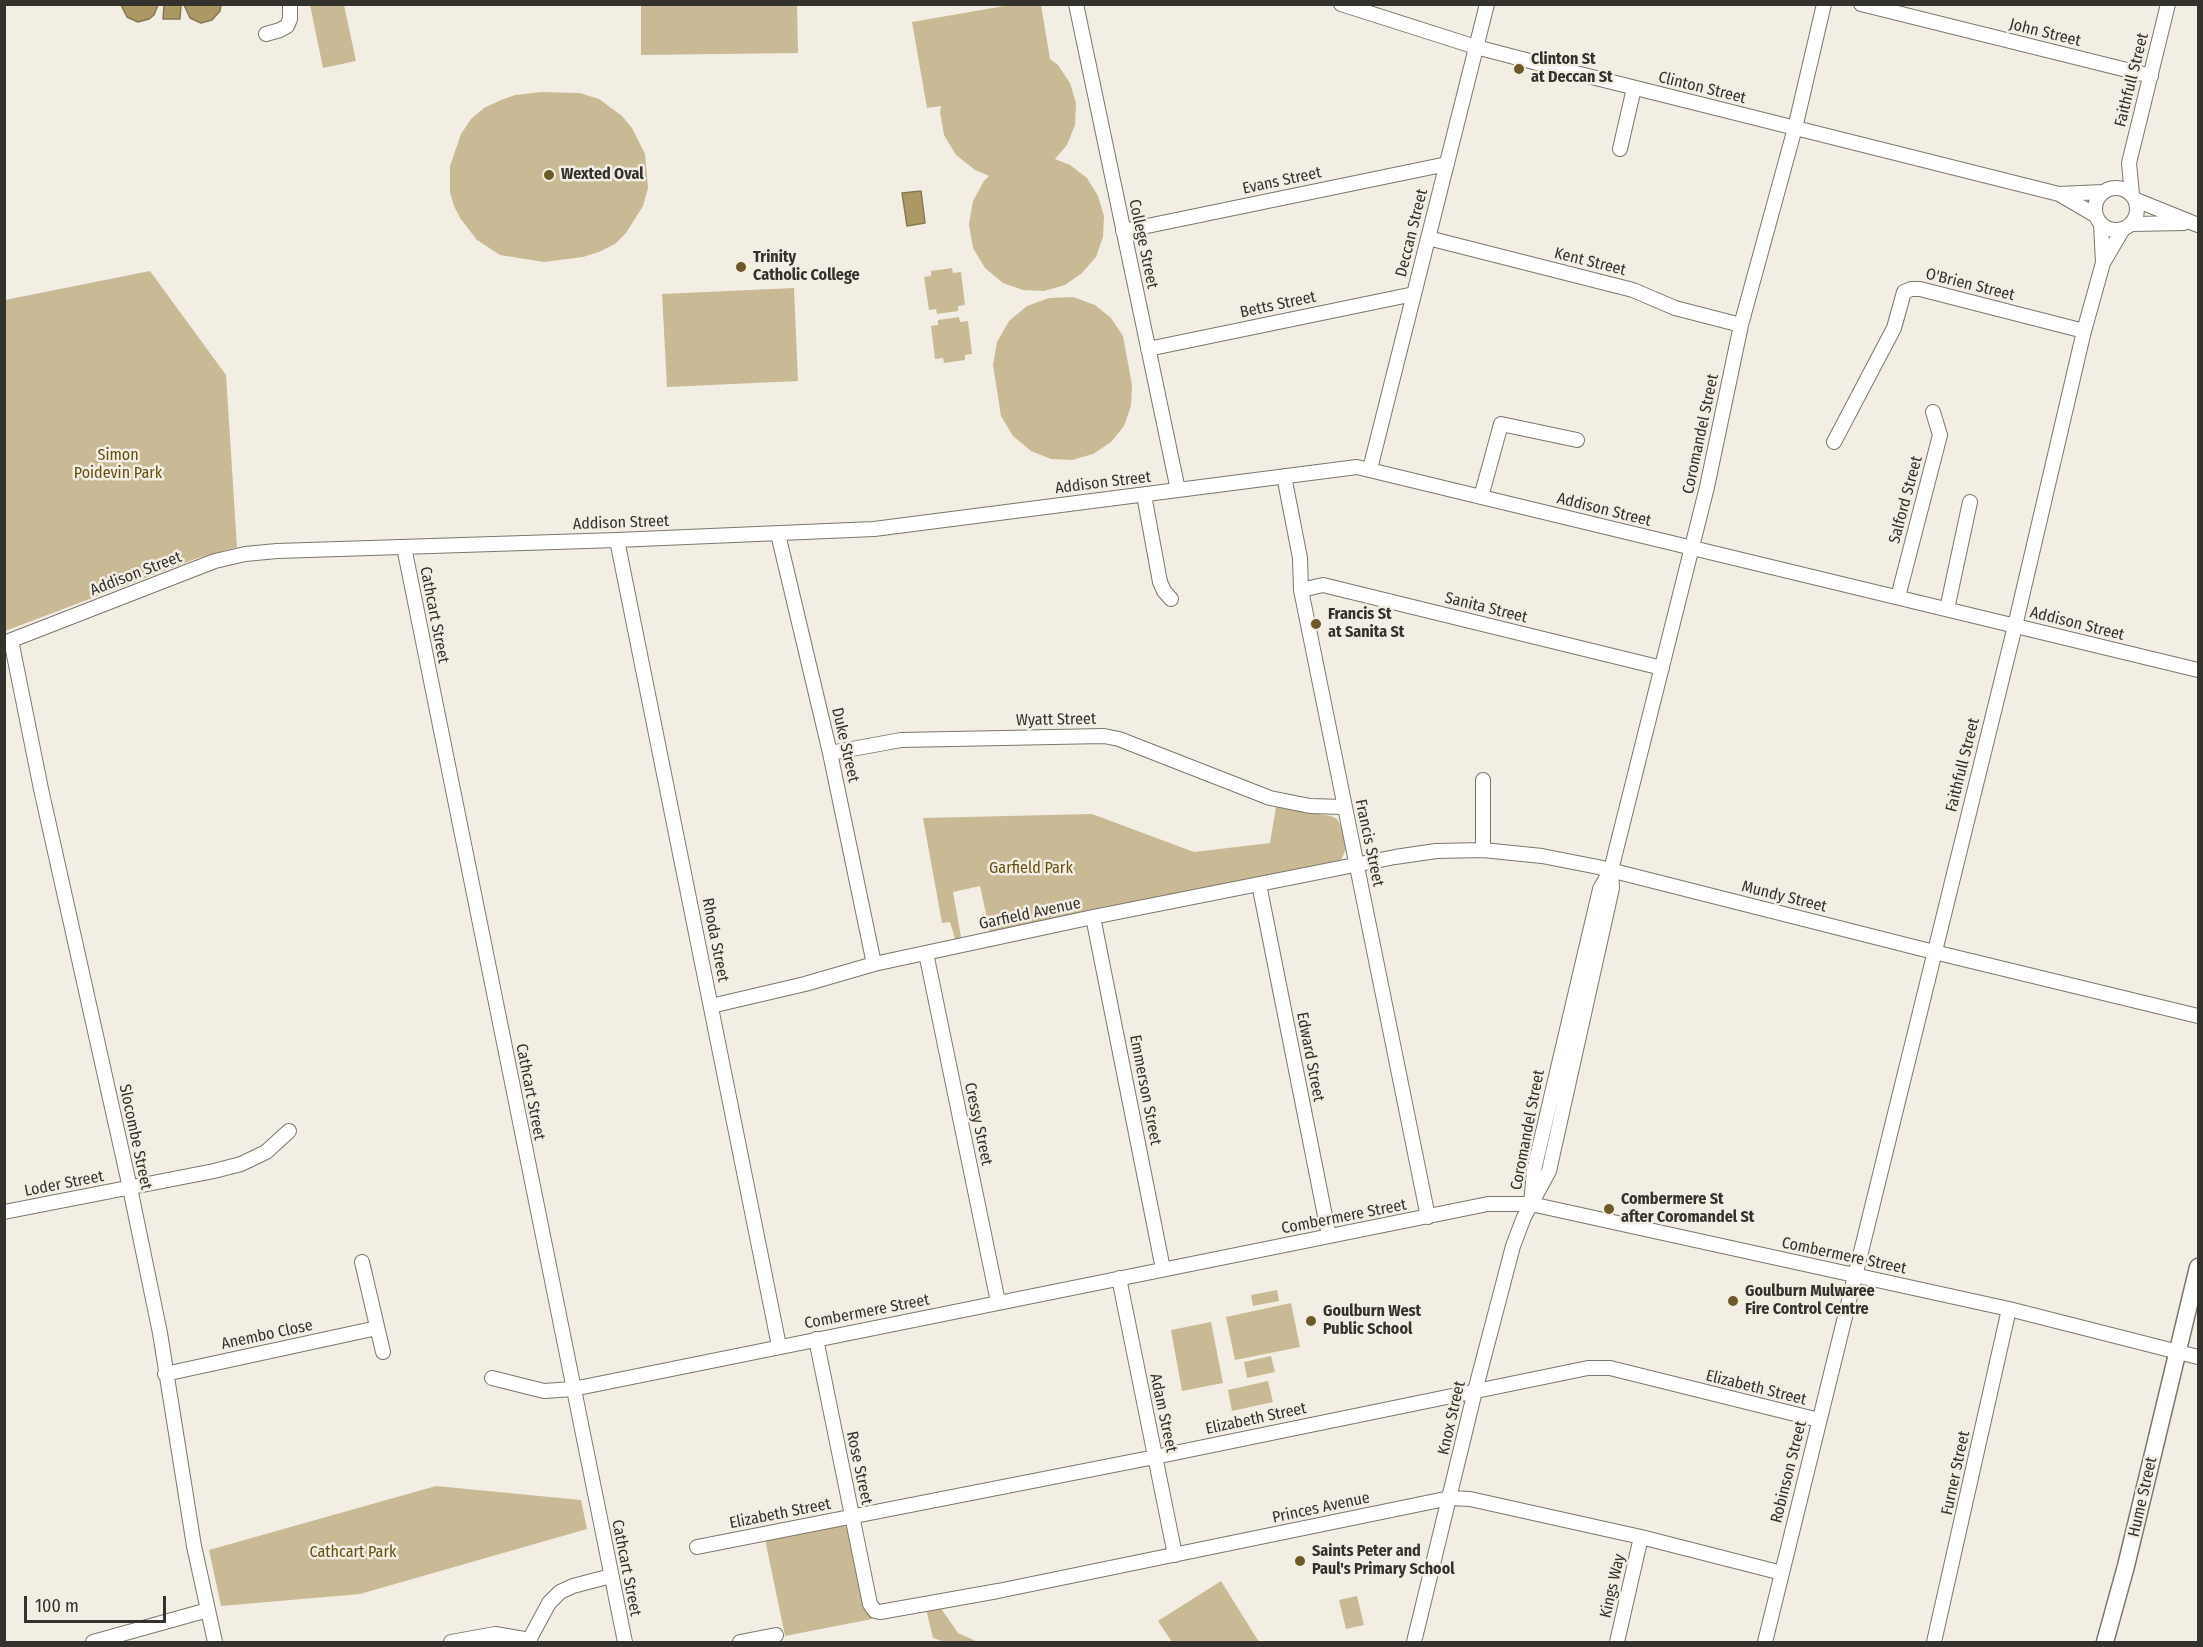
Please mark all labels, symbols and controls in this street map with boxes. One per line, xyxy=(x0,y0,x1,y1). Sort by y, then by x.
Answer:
street label: John Street xyxy=(2007,15,2083,51)
street label: Faithfull Street xyxy=(2111,31,2153,129)
place label: Clinton St at Deccan St xyxy=(1531,50,1613,88)
marker: Clinton St at Deccan St xyxy=(1512,62,1526,76)
street label: Clinton Street xyxy=(1656,68,1748,108)
street label: Evans Street xyxy=(1241,163,1323,199)
place label: Wexted Oval xyxy=(561,165,644,185)
marker: Wexted Oval xyxy=(542,168,556,182)
street label: Deccan Street xyxy=(1392,187,1432,279)
street label: College Street xyxy=(1124,198,1162,290)
street label: Kent Street xyxy=(1552,244,1628,280)
place label: Trinity Catholic College xyxy=(753,248,860,286)
marker: Trinity Catholic College xyxy=(734,260,748,274)
street label: O'Brien Street xyxy=(1923,265,2017,305)
street label: Betts Street xyxy=(1238,288,1318,322)
street label: Coromandel Street xyxy=(1679,372,1723,496)
park label: Simon Poidevin Park xyxy=(74,446,162,484)
street label: Salford Street xyxy=(1885,454,1927,546)
street label: Addison Street xyxy=(1054,468,1152,498)
street label: Addison Street xyxy=(1555,489,1653,531)
street label: Addison Street xyxy=(573,512,669,534)
street label: Addison Street xyxy=(88,548,184,600)
street label: Cathcart Street xyxy=(415,565,453,665)
street label: Sanita Street xyxy=(1443,588,1529,628)
street label: Addison Street xyxy=(2028,603,2126,645)
place label: Francis St at Sanita St xyxy=(1328,605,1404,643)
marker: Francis St at Sanita St xyxy=(1309,617,1323,631)
street label: Duke Street xyxy=(827,706,863,784)
street label: Wyatt Street xyxy=(1016,710,1096,730)
street label: Faithfull Street xyxy=(1942,716,1984,814)
street label: Francis Street xyxy=(1350,798,1388,888)
park label: Garfield Park xyxy=(989,859,1073,879)
street label: Mundy Street xyxy=(1739,877,1829,917)
street label: Garfield Avenue xyxy=(977,894,1083,934)
street label: Rhoda Street xyxy=(697,896,733,984)
street label: Edward Street xyxy=(1292,1011,1328,1103)
street label: Emmerson Street xyxy=(1125,1033,1165,1147)
street label: Cathcart Street xyxy=(511,1042,549,1142)
street label: Coromandel Street xyxy=(1507,1068,1549,1192)
street label: Cressy Street xyxy=(960,1081,996,1167)
street label: Slocombe Street xyxy=(114,1083,156,1191)
street label: Loder Street xyxy=(23,1167,105,1201)
place label: Combermere St after Coromandel St xyxy=(1621,1190,1754,1228)
street label: Combermere Street xyxy=(1280,1195,1408,1239)
marker: Combermere St after Coromandel St xyxy=(1602,1202,1616,1216)
street label: Combermere Street xyxy=(1780,1233,1908,1279)
place label: Goulburn Mulwaree Fire Control Centre xyxy=(1745,1282,1875,1320)
street label: Combermere Street xyxy=(803,1290,931,1334)
marker: Goulburn Mulwaree Fire Control Centre xyxy=(1726,1294,1740,1308)
place label: Goulburn West Public School xyxy=(1323,1302,1421,1340)
marker: Goulburn West Public School xyxy=(1304,1314,1318,1328)
street label: Anembo Close xyxy=(220,1316,314,1354)
street label: Elizabeth Street xyxy=(1704,1366,1808,1410)
street label: Adam Street xyxy=(1145,1372,1181,1454)
street label: Knox Street xyxy=(1434,1379,1470,1457)
street label: Elizabeth Street xyxy=(1204,1399,1308,1439)
street label: Robinson Street xyxy=(1767,1419,1811,1525)
street label: Rose Street xyxy=(842,1429,876,1507)
street label: Furner Street xyxy=(1938,1429,1974,1517)
street label: Hume Street xyxy=(2124,1455,2162,1539)
street label: Princes Avenue xyxy=(1270,1488,1372,1528)
street label: Elizabeth Street xyxy=(728,1495,832,1533)
street label: Cathcart Street xyxy=(607,1518,645,1618)
place label: Saints Peter and Paul's Primary School xyxy=(1312,1542,1455,1580)
park label: Cathcart Park xyxy=(310,1543,396,1563)
street label: Kings Way xyxy=(1596,1552,1630,1620)
marker: Saints Peter and Paul's Primary School xyxy=(1293,1554,1307,1568)
scale bar xyxy=(27,1584,170,1622)
text: 100 m xyxy=(35,1595,79,1617)

